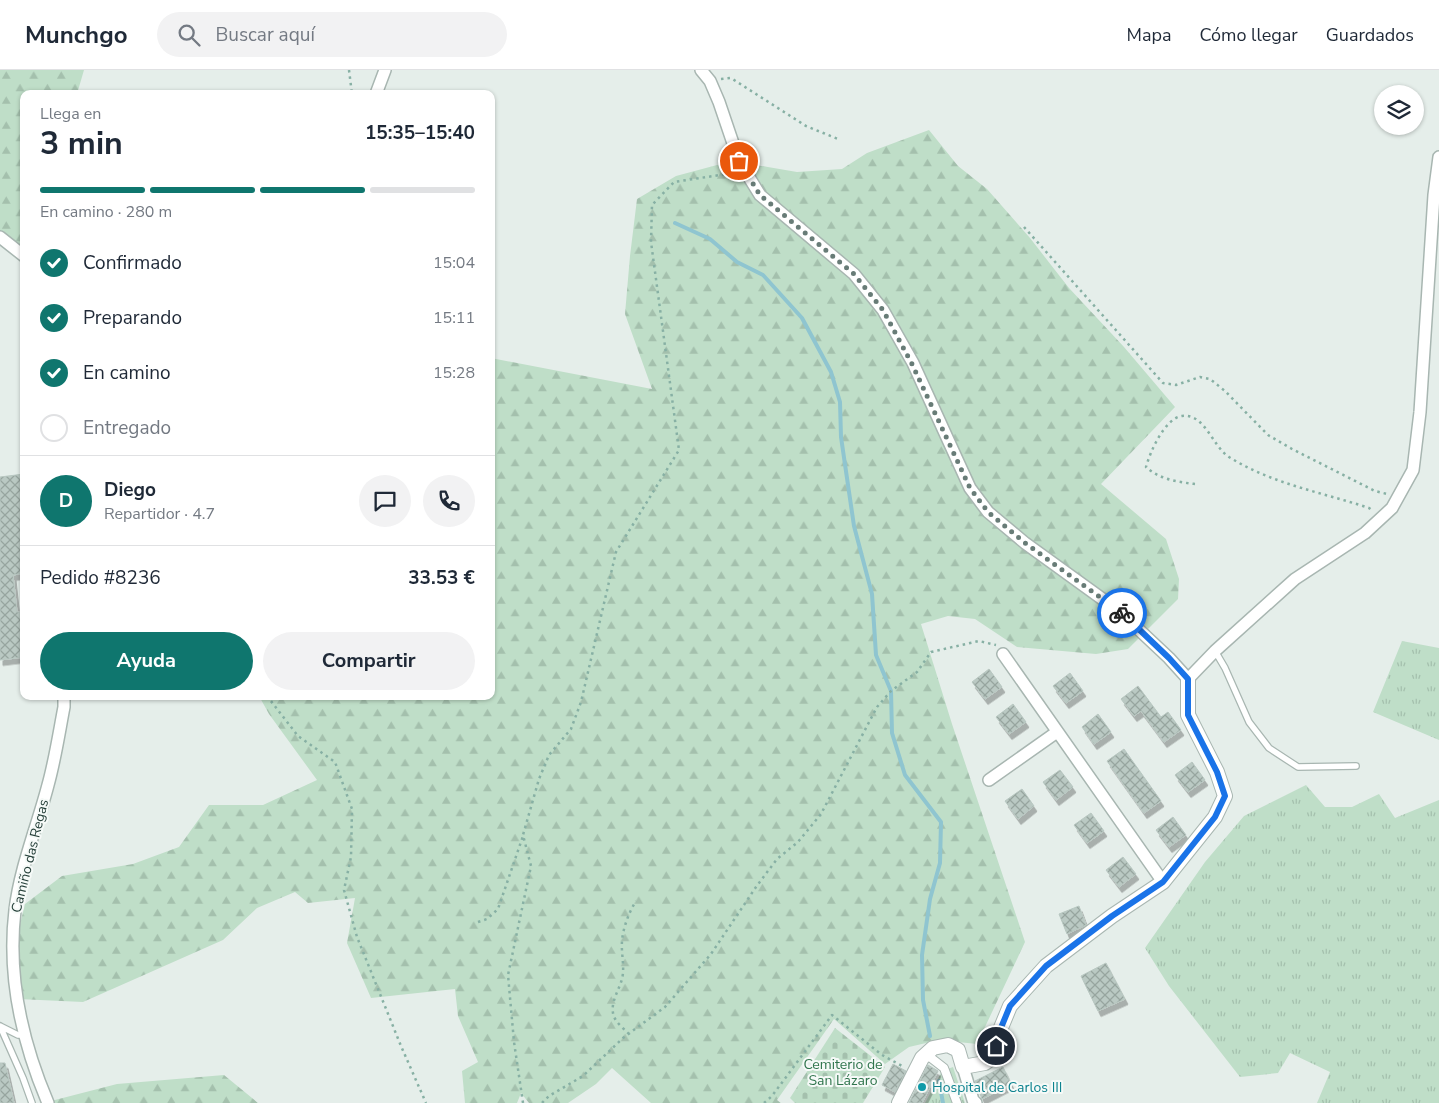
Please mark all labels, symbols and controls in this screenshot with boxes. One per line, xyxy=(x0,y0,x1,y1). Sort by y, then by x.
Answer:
search box xyxy=(157,12,507,57)
text: Munchgo xyxy=(25,19,127,51)
icon: search xyxy=(175,21,203,49)
text: Buscar aquí xyxy=(215,22,315,48)
text: Mapa xyxy=(1127,23,1172,47)
text: Cómo llegar xyxy=(1200,23,1298,47)
text: Guardados xyxy=(1326,23,1414,47)
map controls xyxy=(1374,85,1424,135)
button: layers xyxy=(1374,85,1424,135)
text: Llega en xyxy=(40,103,101,125)
text: 15:35–15:40 xyxy=(365,120,475,146)
text: 3 min xyxy=(40,122,123,165)
pin xyxy=(718,140,760,182)
icon: bag xyxy=(725,147,753,175)
text: En camino · 280 m xyxy=(40,201,172,223)
icon: check xyxy=(40,249,68,277)
text: Confirmado xyxy=(83,250,182,276)
text: 15:04 xyxy=(433,252,475,274)
icon: check xyxy=(40,304,68,332)
text: Preparando xyxy=(83,305,182,331)
text: 15:11 xyxy=(433,307,475,329)
icon: check xyxy=(40,359,68,387)
text: En camino xyxy=(83,360,171,386)
text: 15:28 xyxy=(433,362,475,384)
text: Entregado xyxy=(83,415,171,441)
button: chat xyxy=(359,475,411,527)
button: phone xyxy=(423,475,475,527)
text: Diego xyxy=(104,477,156,503)
text: D xyxy=(59,488,73,514)
text: Repartidor · 4.7 xyxy=(104,503,215,525)
text: Pedido #8236 xyxy=(40,565,161,591)
text: 33.53 € xyxy=(408,565,475,591)
courier xyxy=(1097,588,1147,638)
icon: bike xyxy=(1108,599,1136,627)
button: Ayuda xyxy=(40,632,253,690)
button: Compartir xyxy=(263,632,475,690)
street label: Camiño das Regas xyxy=(7,797,53,915)
pin xyxy=(975,1025,1017,1067)
icon: home xyxy=(982,1032,1010,1060)
park label: Cemiterio de San Lázaro xyxy=(803,1055,883,1090)
place label: Hospital de Carlos III xyxy=(932,1078,1062,1097)
marker: Hospital de Carlos III xyxy=(916,1081,928,1093)

